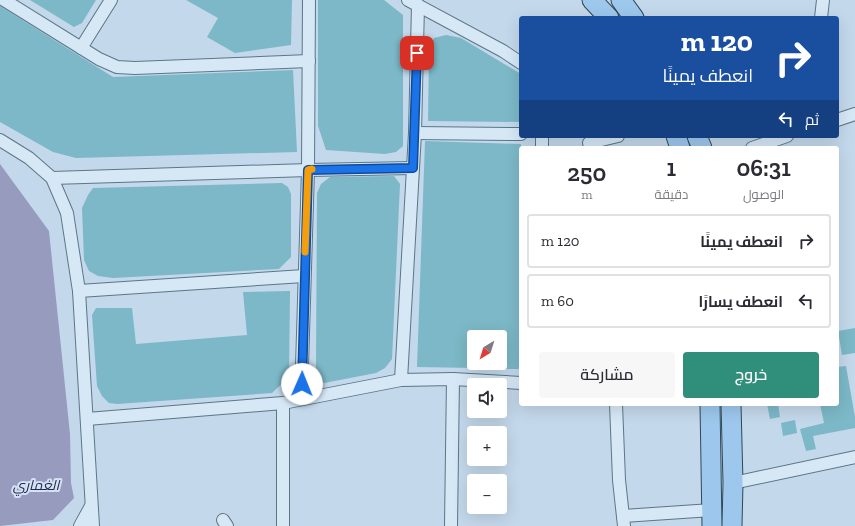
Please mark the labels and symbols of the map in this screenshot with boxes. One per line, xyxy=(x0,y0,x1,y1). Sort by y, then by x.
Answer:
pin xyxy=(400,36,434,70)
north arrow xyxy=(467,330,507,370)
position arrow xyxy=(281,363,323,405)
park label: الغماري xyxy=(13,477,60,497)

